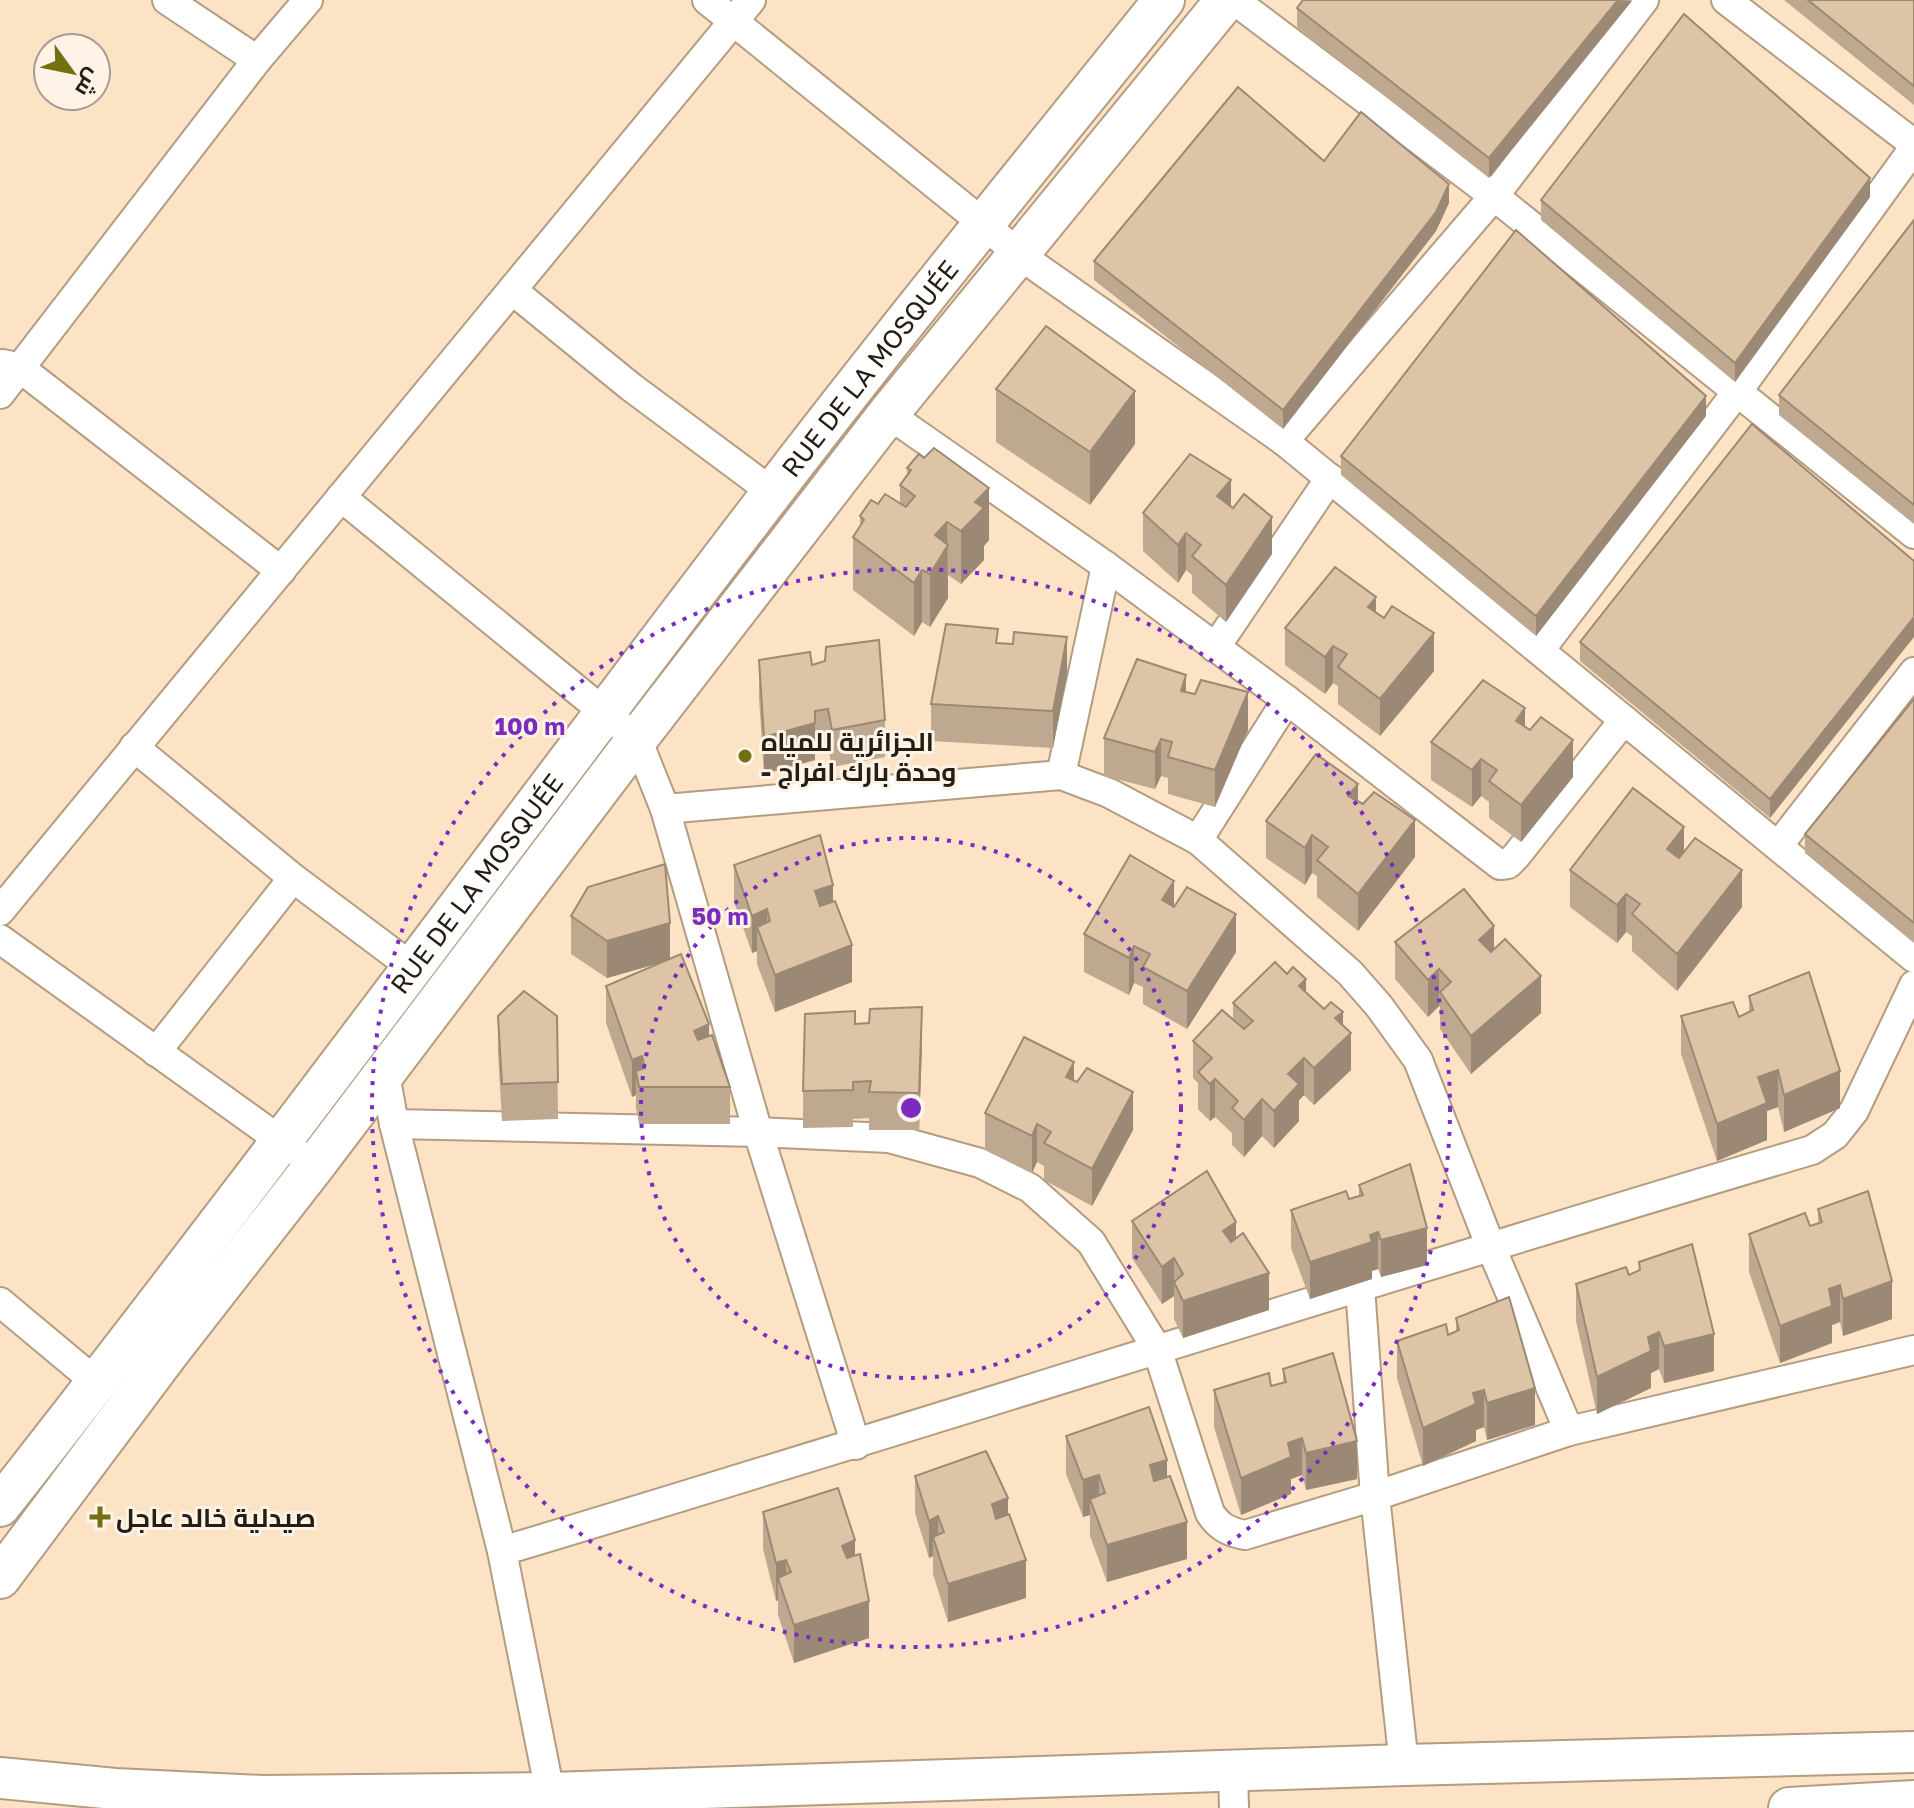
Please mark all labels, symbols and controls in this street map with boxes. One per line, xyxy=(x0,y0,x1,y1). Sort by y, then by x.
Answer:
north arrow xyxy=(32,32,112,112)
text: ش xyxy=(69,63,108,102)
street label: RUE DE LA MOSQUÉE xyxy=(775,254,964,483)
text: 100 m xyxy=(495,711,565,740)
place label: الجزائرية للمياه - وحدة بارك افراج xyxy=(761,726,956,789)
marker: الجزائرية للمياه - وحدة بارك افراج xyxy=(736,747,754,765)
street label: RUE DE LA MOSQUÉE xyxy=(383,767,569,999)
text: 50 m xyxy=(691,901,749,930)
centre of rings xyxy=(897,1094,925,1122)
place label: صيدلية خالد عاجل xyxy=(116,1502,316,1534)
marker: صيدلية خالد عاجل xyxy=(91,1508,109,1526)

